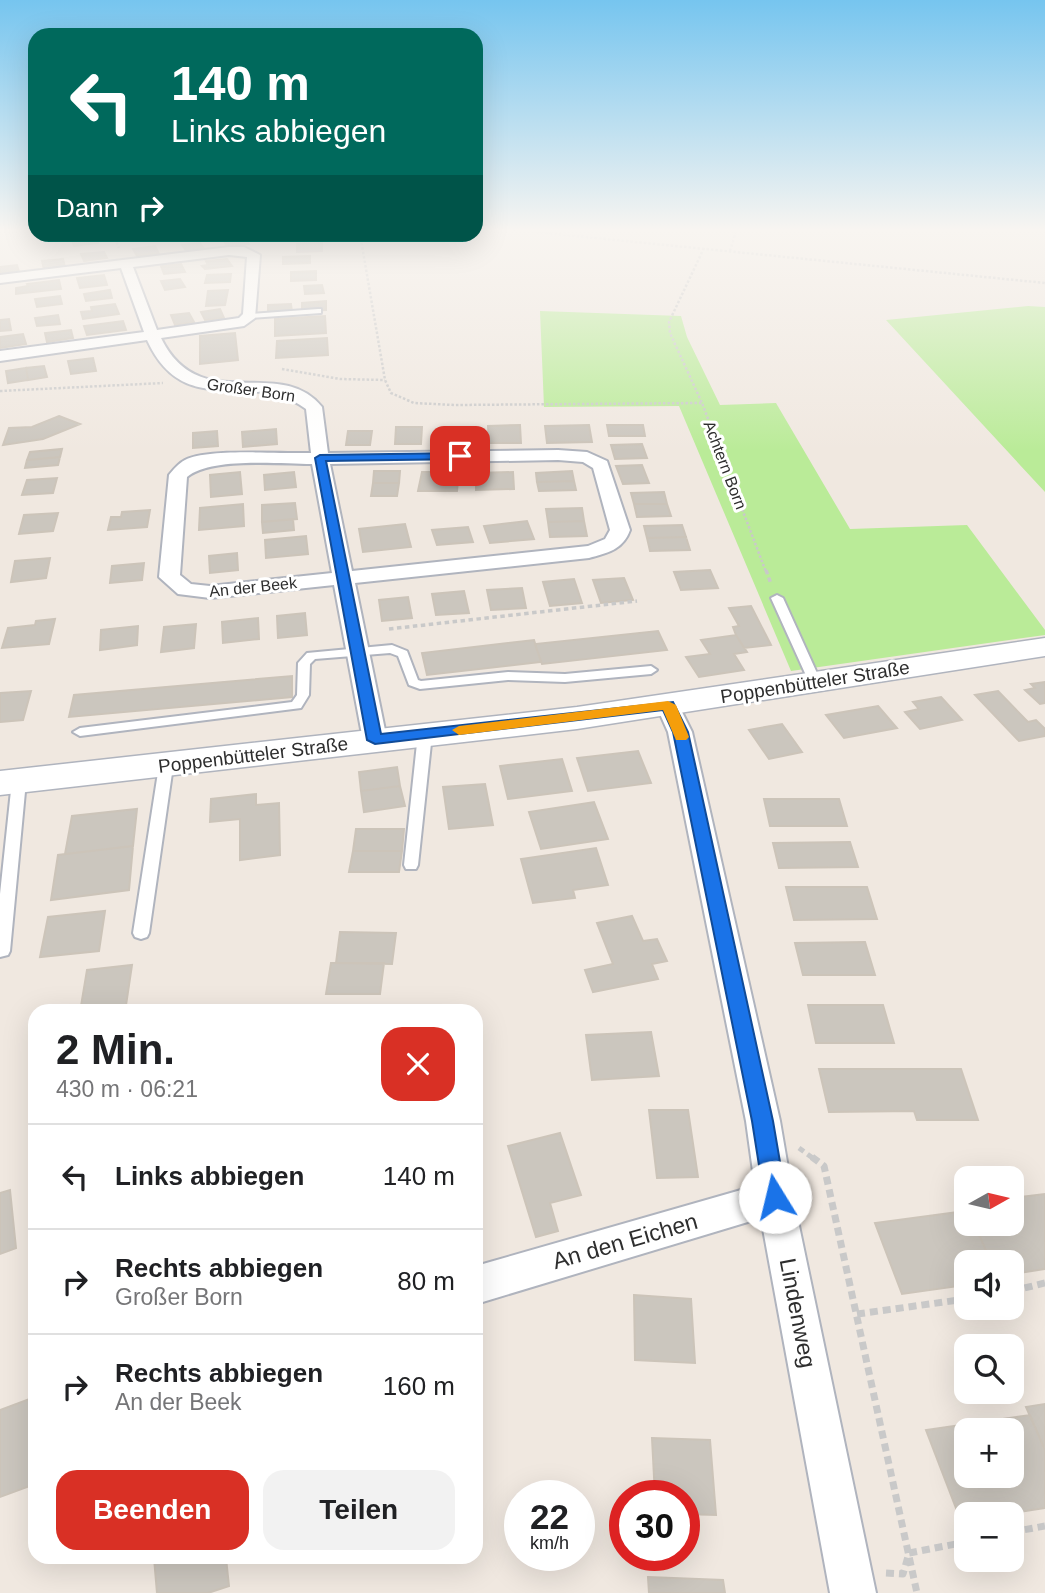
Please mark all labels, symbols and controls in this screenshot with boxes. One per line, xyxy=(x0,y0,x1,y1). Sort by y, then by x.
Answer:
icon: left xyxy=(56,56,147,147)
text: 140 m xyxy=(171,56,310,110)
text: Links abbiegen xyxy=(171,113,386,149)
icon: right xyxy=(132,189,170,227)
text: Dann xyxy=(56,193,118,223)
street label: Großer Born xyxy=(206,375,296,405)
street label: Achtern Born xyxy=(700,418,750,512)
pin xyxy=(430,426,490,486)
icon: arrive xyxy=(441,437,479,475)
street label: An der Beek xyxy=(208,574,299,600)
street label: Poppenbütteler Straße xyxy=(719,657,911,707)
street label: Poppenbütteler Straße xyxy=(157,733,349,777)
text: 2 Min. xyxy=(56,1026,175,1073)
button: close xyxy=(381,1027,455,1101)
text: 430 m · 06:21 xyxy=(56,1076,198,1102)
icon: left xyxy=(56,1158,94,1196)
position arrow xyxy=(738,1160,812,1234)
text: Links abbiegen xyxy=(115,1161,304,1191)
text: 140 m xyxy=(383,1161,455,1191)
north arrow xyxy=(954,1166,1024,1236)
map controls xyxy=(954,1166,1024,1572)
street label: An den Eichen xyxy=(550,1208,700,1274)
button: sound xyxy=(954,1250,1024,1320)
text: Rechts abbiegen xyxy=(115,1253,323,1283)
street label: Lindenweg xyxy=(775,1256,821,1370)
icon: right xyxy=(56,1263,94,1301)
text: 80 m xyxy=(397,1266,455,1296)
text: Großer Born xyxy=(115,1284,243,1310)
button: search xyxy=(954,1334,1024,1404)
text: Rechts abbiegen xyxy=(115,1358,323,1388)
icon: right xyxy=(56,1368,94,1406)
text: 160 m xyxy=(383,1371,455,1401)
text: An der Beek xyxy=(115,1389,242,1415)
button: + xyxy=(954,1418,1024,1488)
button: Beenden xyxy=(56,1470,249,1550)
button: Teilen xyxy=(263,1470,455,1550)
speed limit sign: 30 xyxy=(609,1480,700,1571)
text: 22 xyxy=(530,1497,569,1536)
button: − xyxy=(954,1502,1024,1572)
text: km/h xyxy=(530,1533,569,1553)

